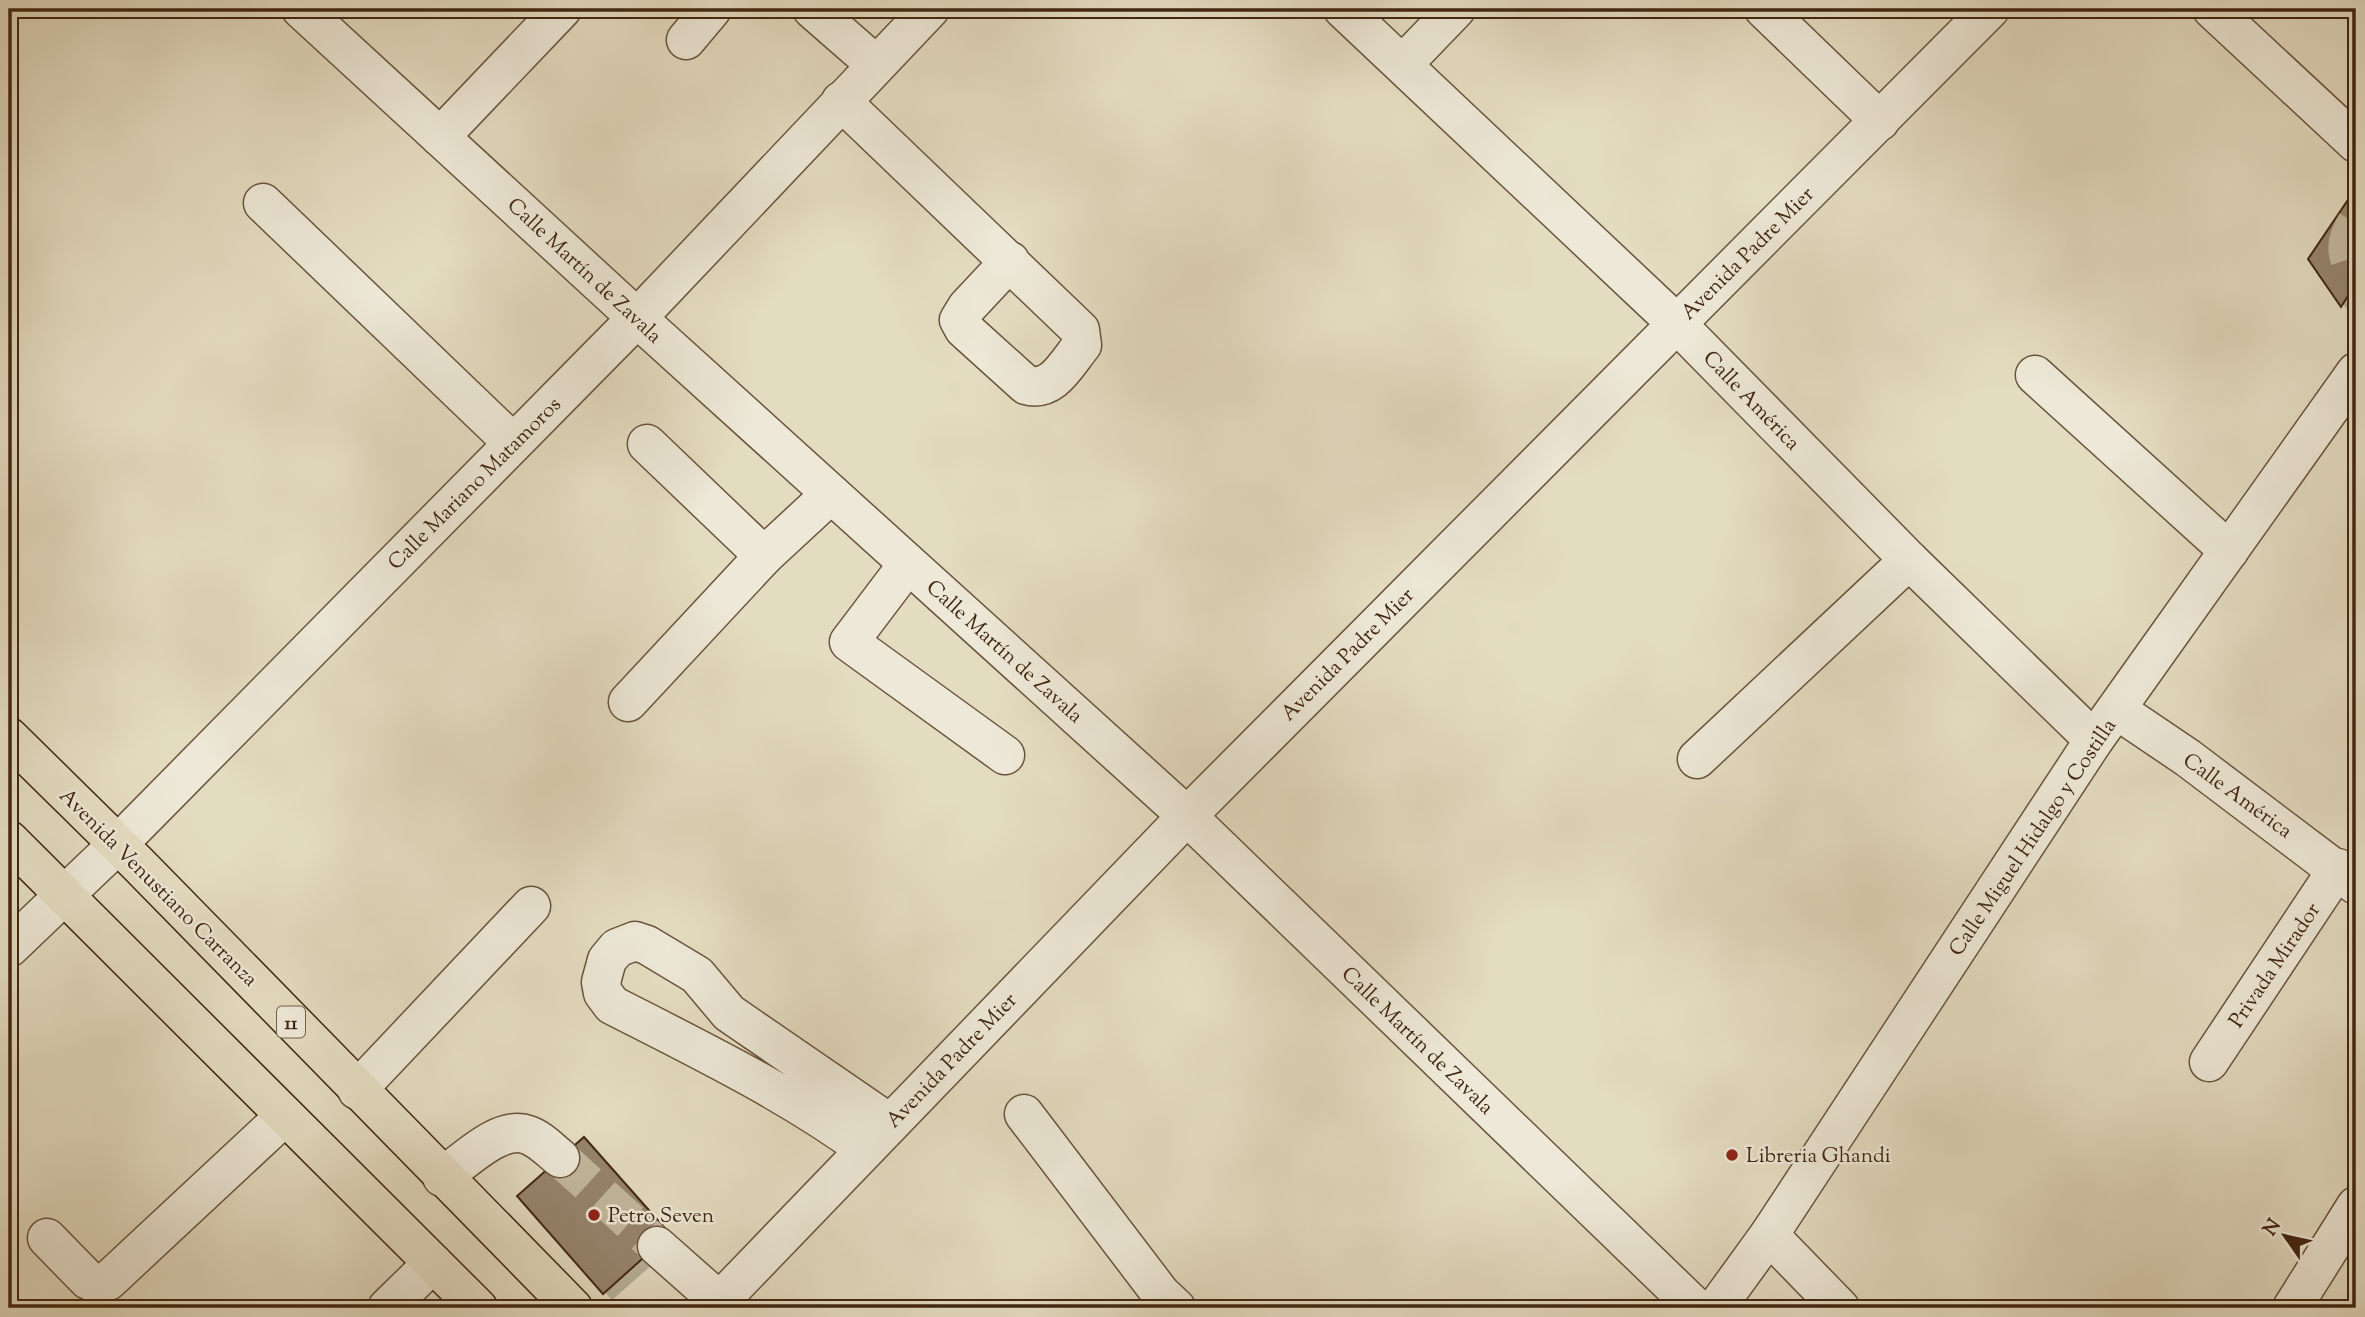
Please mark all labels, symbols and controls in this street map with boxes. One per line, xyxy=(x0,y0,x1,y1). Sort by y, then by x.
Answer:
street label: Avenida Padre Mier xyxy=(1675,181,1822,328)
street label: Calle Martín de Zavala xyxy=(500,192,668,352)
street label: Calle América xyxy=(1695,345,1806,458)
street label: Calle Mariano Matamoros xyxy=(382,391,569,578)
street label: Calle Martín de Zavala xyxy=(919,574,1089,731)
street label: Avenida Padre Mier xyxy=(1275,582,1422,729)
street label: Calle Miguel Hidalgo y Costilla xyxy=(1943,713,2125,963)
street label: Calle América xyxy=(2176,747,2298,847)
street label: Avenida Venustiano Carranza xyxy=(51,782,264,995)
street label: Privada Mirador xyxy=(2223,897,2329,1035)
street label: Calle Martín de Zavala xyxy=(1334,960,1500,1123)
street label: Avenida Padre Mier xyxy=(880,987,1025,1136)
road number: 11 xyxy=(277,1006,305,1038)
place label: Libreria Ghandi xyxy=(1746,1142,1891,1172)
marker: Libreria Ghandi xyxy=(1724,1147,1740,1163)
place label: Petro Seven xyxy=(608,1202,714,1232)
north arrow xyxy=(2250,1202,2320,1272)
marker: Petro Seven xyxy=(586,1207,602,1223)
text: N xyxy=(2258,1214,2288,1242)

